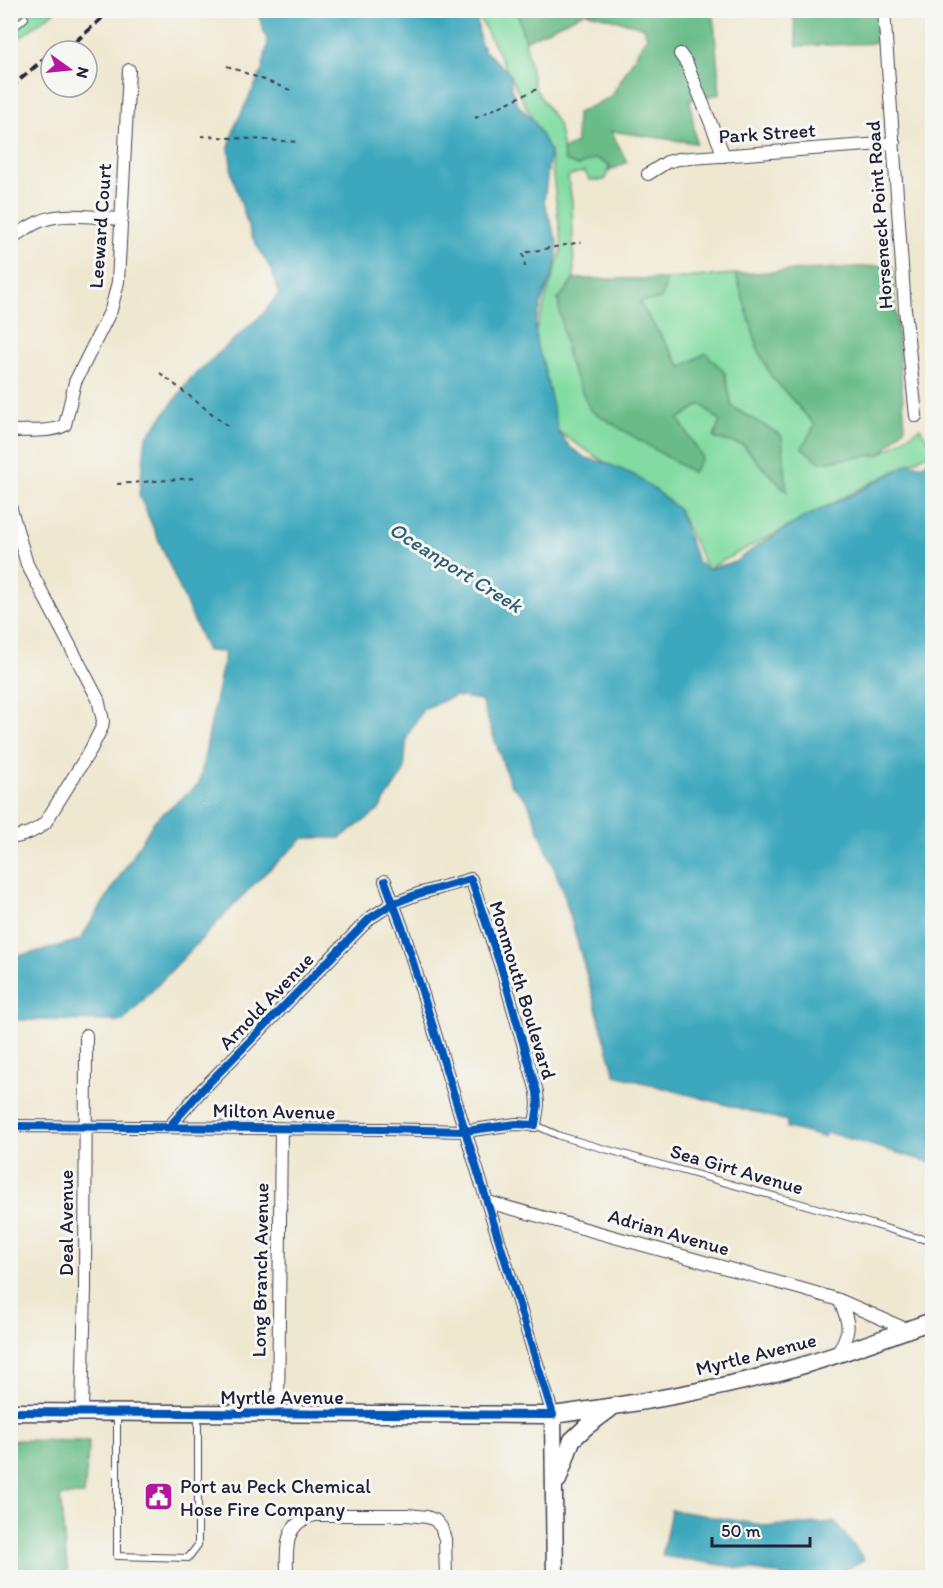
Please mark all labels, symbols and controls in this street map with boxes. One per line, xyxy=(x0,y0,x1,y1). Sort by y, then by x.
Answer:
north arrow xyxy=(39,39,99,99)
text: N xyxy=(72,65,94,80)
street label: Park Street xyxy=(718,118,817,148)
street label: Horseneck Point Road xyxy=(860,120,898,310)
street label: Leeward Court xyxy=(84,162,116,289)
water label: Oceanport Creek xyxy=(385,516,528,618)
street label: Monmouth Boulevard xyxy=(484,898,562,1082)
street label: Arnold Avenue xyxy=(213,947,319,1055)
street label: Milton Avenue xyxy=(212,1098,336,1124)
street label: Sea Girt Avenue xyxy=(668,1139,806,1199)
street label: Deal Avenue xyxy=(54,1170,78,1276)
street label: Long Branch Avenue xyxy=(246,1182,274,1358)
street label: Adrian Avenue xyxy=(606,1203,732,1261)
street label: Myrtle Avenue xyxy=(693,1327,819,1381)
street label: Myrtle Avenue xyxy=(220,1385,344,1409)
place label: Port au Peck Chemical Hose Fire Company xyxy=(180,1474,371,1521)
public building icon: Port au Peck Chemical Hose Fire Company xyxy=(143,1481,175,1513)
scale bar xyxy=(712,1510,810,1548)
text: 50 m xyxy=(721,1520,761,1542)

